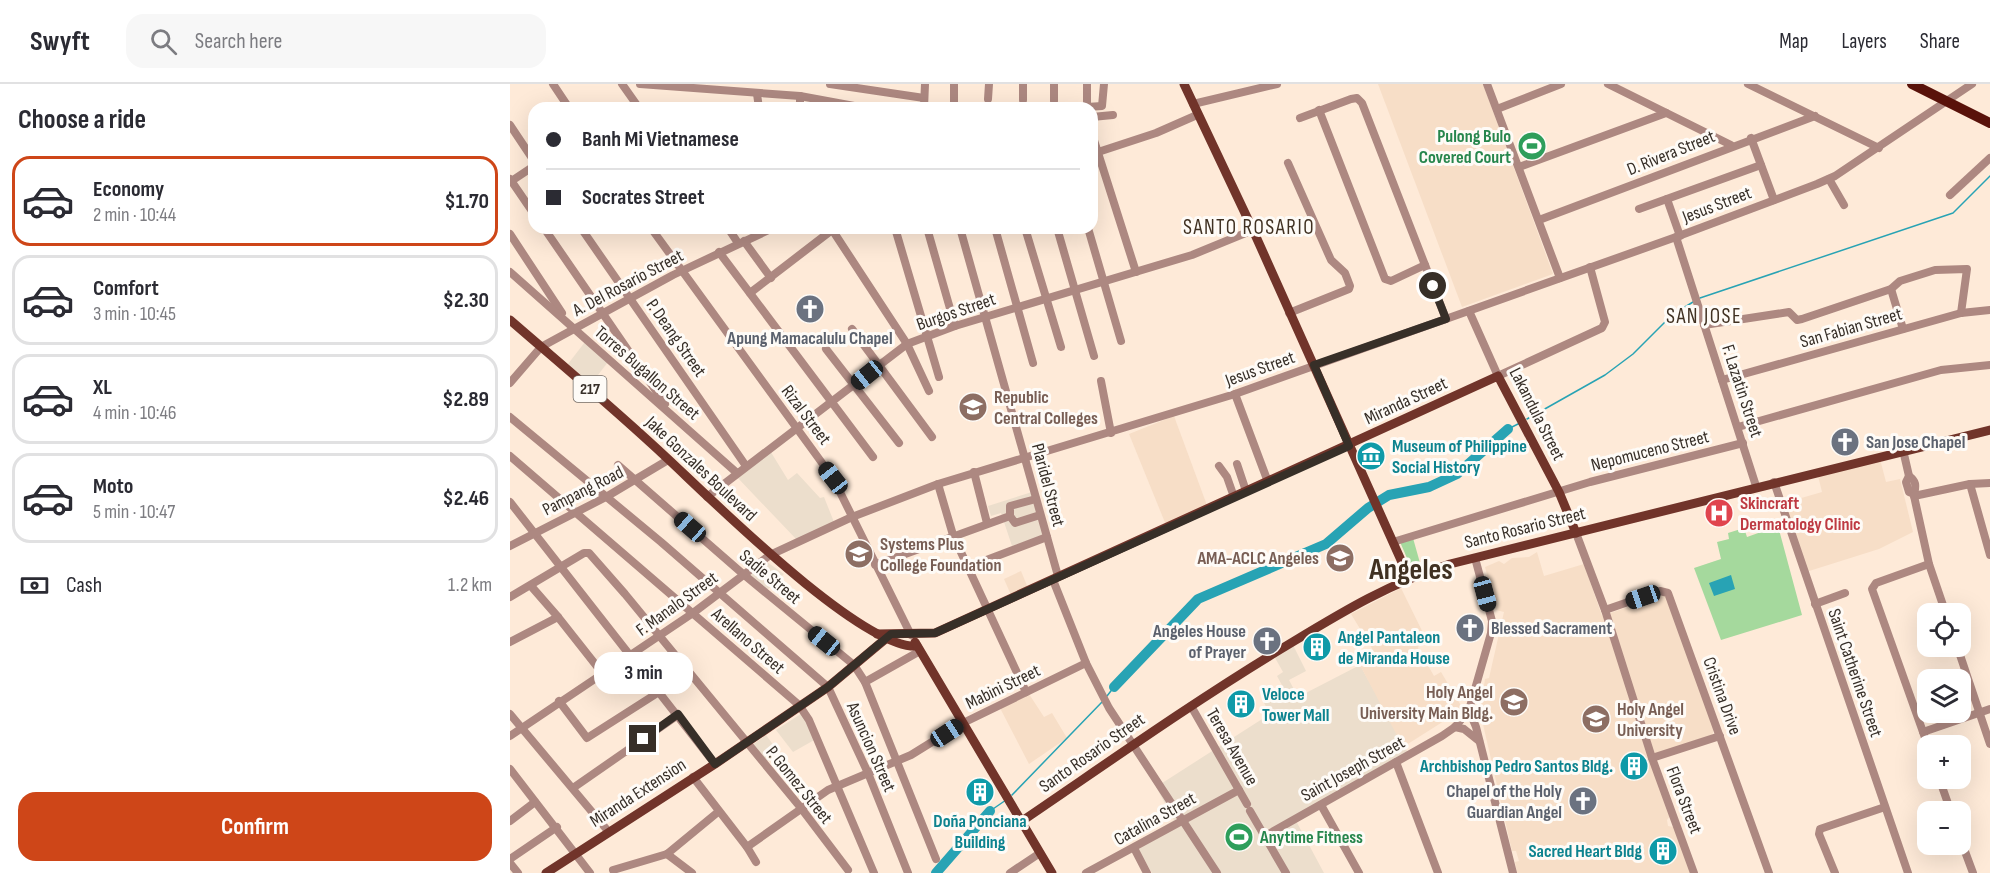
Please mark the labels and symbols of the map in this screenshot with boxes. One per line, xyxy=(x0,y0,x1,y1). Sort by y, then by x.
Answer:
place label: Pulong Bulo Covered Court xyxy=(1419,126,1511,168)
street label: D. Rivera Street xyxy=(1624,126,1719,180)
sports icon: Pulong Bulo Covered Court xyxy=(1516,130,1548,162)
street label: Jesus Street xyxy=(1679,182,1755,228)
district label: SANTO ROSARIO xyxy=(1183,215,1315,240)
street label: A. Del Rosario Street xyxy=(568,245,687,321)
route start xyxy=(1419,272,1446,299)
street label: Burgos Street xyxy=(914,289,999,335)
church icon: Apung Mamacalulu Chapel xyxy=(794,293,826,325)
street label: P. Deang Street xyxy=(642,295,711,381)
street label: San Fabian Street xyxy=(1798,303,1905,353)
district label: SAN JOSE xyxy=(1666,304,1742,329)
street label: Torres Bugallon Street xyxy=(590,322,704,425)
place label: Apung Mamacalulu Chapel xyxy=(726,328,893,349)
street label: F. Lazatin Street xyxy=(1717,342,1767,440)
street label: Jesus Street xyxy=(1222,347,1298,392)
car xyxy=(847,357,887,393)
street label: Lakandula Street xyxy=(1505,364,1570,464)
street label: Miranda Street xyxy=(1361,373,1451,429)
road number: 217 xyxy=(574,376,607,402)
street label: Rizal Street xyxy=(777,381,836,449)
place label: Republic Central Colleges xyxy=(994,387,1098,429)
school or university icon: Republic Central Colleges xyxy=(957,391,989,423)
street label: Jake Gonzales Boulevard xyxy=(640,411,761,526)
street label: Nepomuceno Street xyxy=(1589,426,1712,476)
church icon: San Jose Chapel xyxy=(1829,426,1861,458)
place label: San Jose Chapel xyxy=(1866,432,1965,453)
place label: Museum of Philippine Social History xyxy=(1392,436,1527,478)
museum icon: Museum of Philippine Social History xyxy=(1355,440,1387,472)
street label: Plaridel Street xyxy=(1027,441,1069,529)
car xyxy=(815,458,851,498)
street label: Pampang Road xyxy=(539,462,627,520)
place label: Skincraft Dermatology Clinic xyxy=(1740,493,1861,535)
hospital icon: Skincraft Dermatology Clinic xyxy=(1703,497,1735,529)
street label: Santo Rosario Street xyxy=(1462,503,1588,553)
car xyxy=(671,508,709,546)
place label: Systems Plus College Foundation xyxy=(880,534,1001,576)
school or university icon: Systems Plus College Foundation xyxy=(843,538,875,570)
school or university icon: AMA-ACLC Angeles xyxy=(1324,542,1356,574)
street label: Sadie Street xyxy=(735,545,805,609)
place label: AMA-ACLC Angeles xyxy=(1196,548,1319,569)
district label: Angeles xyxy=(1368,552,1453,588)
street label: F. Manalo Street xyxy=(632,567,722,641)
car xyxy=(1472,574,1498,614)
car xyxy=(1623,583,1663,611)
street label: Arellano Street xyxy=(706,603,789,679)
street label: Saint Catherine Street xyxy=(1823,606,1887,740)
church icon: Blessed Sacrament xyxy=(1454,612,1486,644)
place label: Blessed Sacrament xyxy=(1491,618,1612,639)
place label: Angeles House of Prayer xyxy=(1152,621,1246,663)
car xyxy=(804,623,844,659)
church icon: Angeles House of Prayer xyxy=(1251,625,1283,657)
place label: Angel Pantaleon de Miranda House xyxy=(1337,627,1450,669)
building icon: Angel Pantaleon de Miranda House xyxy=(1301,631,1333,663)
callout: 3 min xyxy=(594,652,692,694)
street label: Cristina Drive xyxy=(1698,654,1746,738)
street label: Mabini Street xyxy=(962,660,1044,714)
place label: Holy Angel University Main Bldg. xyxy=(1360,682,1493,724)
place label: Veloce Tower Mall xyxy=(1262,684,1329,726)
school or university icon: Holy Angel University Main Bldg. xyxy=(1498,686,1530,718)
building icon: Veloce Tower Mall xyxy=(1225,688,1257,720)
street label: Asuncion Street xyxy=(841,698,900,796)
place label: Holy Angel University xyxy=(1617,699,1684,741)
school or university icon: Holy Angel University xyxy=(1580,703,1612,735)
street label: Teresa Avenue xyxy=(1201,705,1263,789)
street label: Santo Rosario Street xyxy=(1035,709,1149,797)
car xyxy=(927,716,967,750)
route end xyxy=(629,725,656,752)
street label: Saint Joseph Street xyxy=(1298,732,1409,806)
street label: P. Gomez Street xyxy=(761,742,837,829)
building icon: Archbishop Pedro Santos Bldg. xyxy=(1618,750,1650,782)
street label: Miranda Extension xyxy=(586,754,690,832)
place label: Archbishop Pedro Santos Bldg. xyxy=(1419,756,1613,777)
street label: Flora Street xyxy=(1662,763,1707,837)
building icon: Doña Ponciana Building xyxy=(964,776,996,808)
place label: Chapel of the Holy Guardian Angel xyxy=(1446,781,1563,823)
church icon: Chapel of the Holy Guardian Angel xyxy=(1567,785,1599,817)
street label: Catalina Street xyxy=(1110,788,1200,850)
place label: Doña Ponciana Building xyxy=(933,811,1027,853)
sports icon: Anytime Fitness xyxy=(1223,821,1255,853)
place label: Anytime Fitness xyxy=(1259,827,1363,848)
building icon: Sacred Heart Bldg xyxy=(1647,835,1679,867)
place label: Sacred Heart Bldg xyxy=(1528,841,1642,862)

